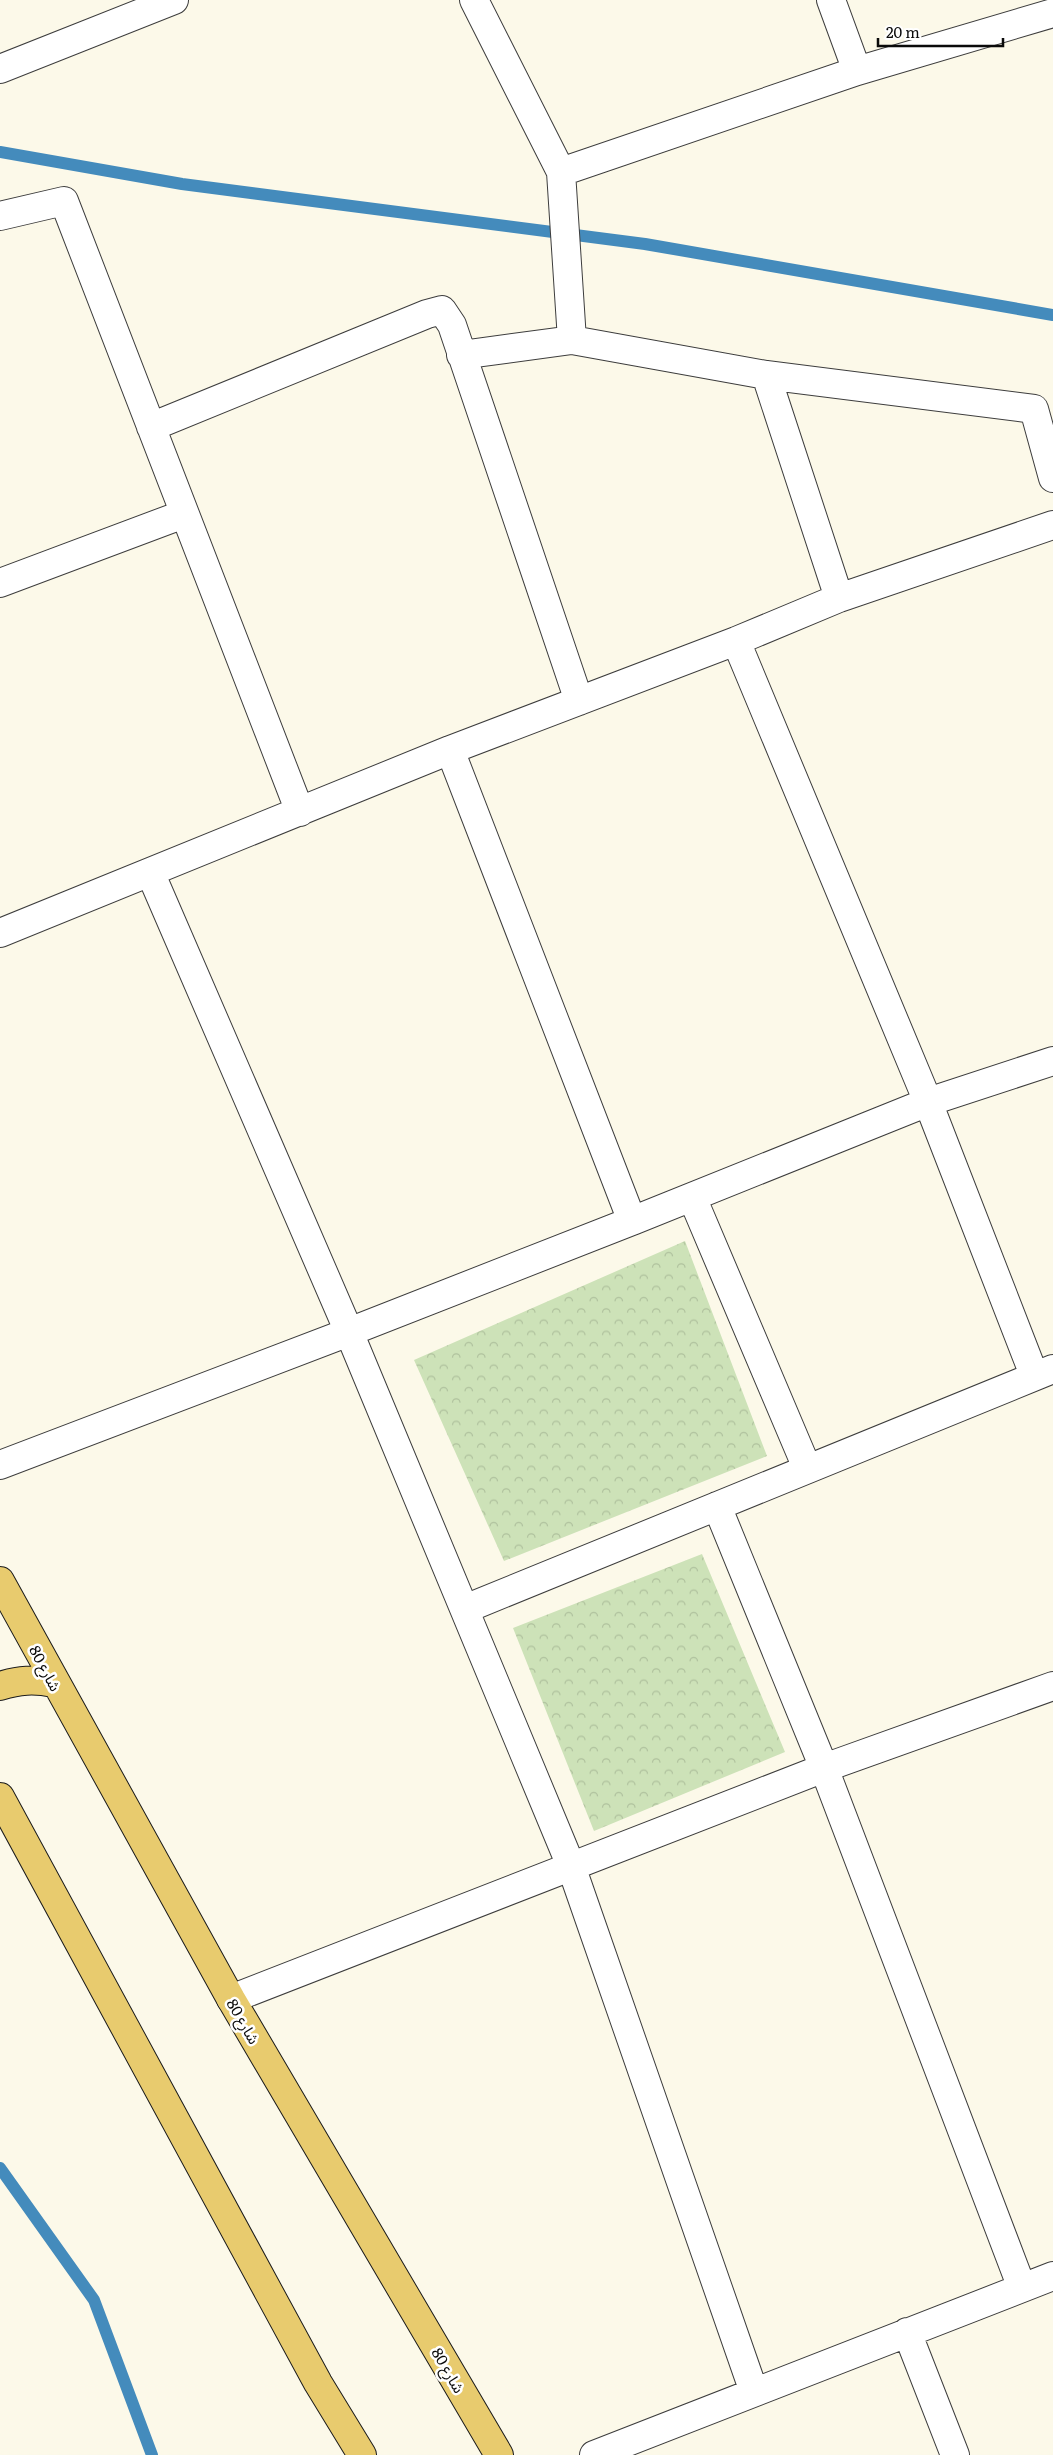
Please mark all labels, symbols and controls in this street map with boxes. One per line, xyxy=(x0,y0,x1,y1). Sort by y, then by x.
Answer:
scale bar xyxy=(878,15,1003,47)
text: 20 m xyxy=(886,20,920,43)
street label: شارع 80 xyxy=(23,1641,68,1696)
street label: شارع 80 xyxy=(220,1994,266,2049)
street label: شارع 80 xyxy=(425,2343,471,2398)

